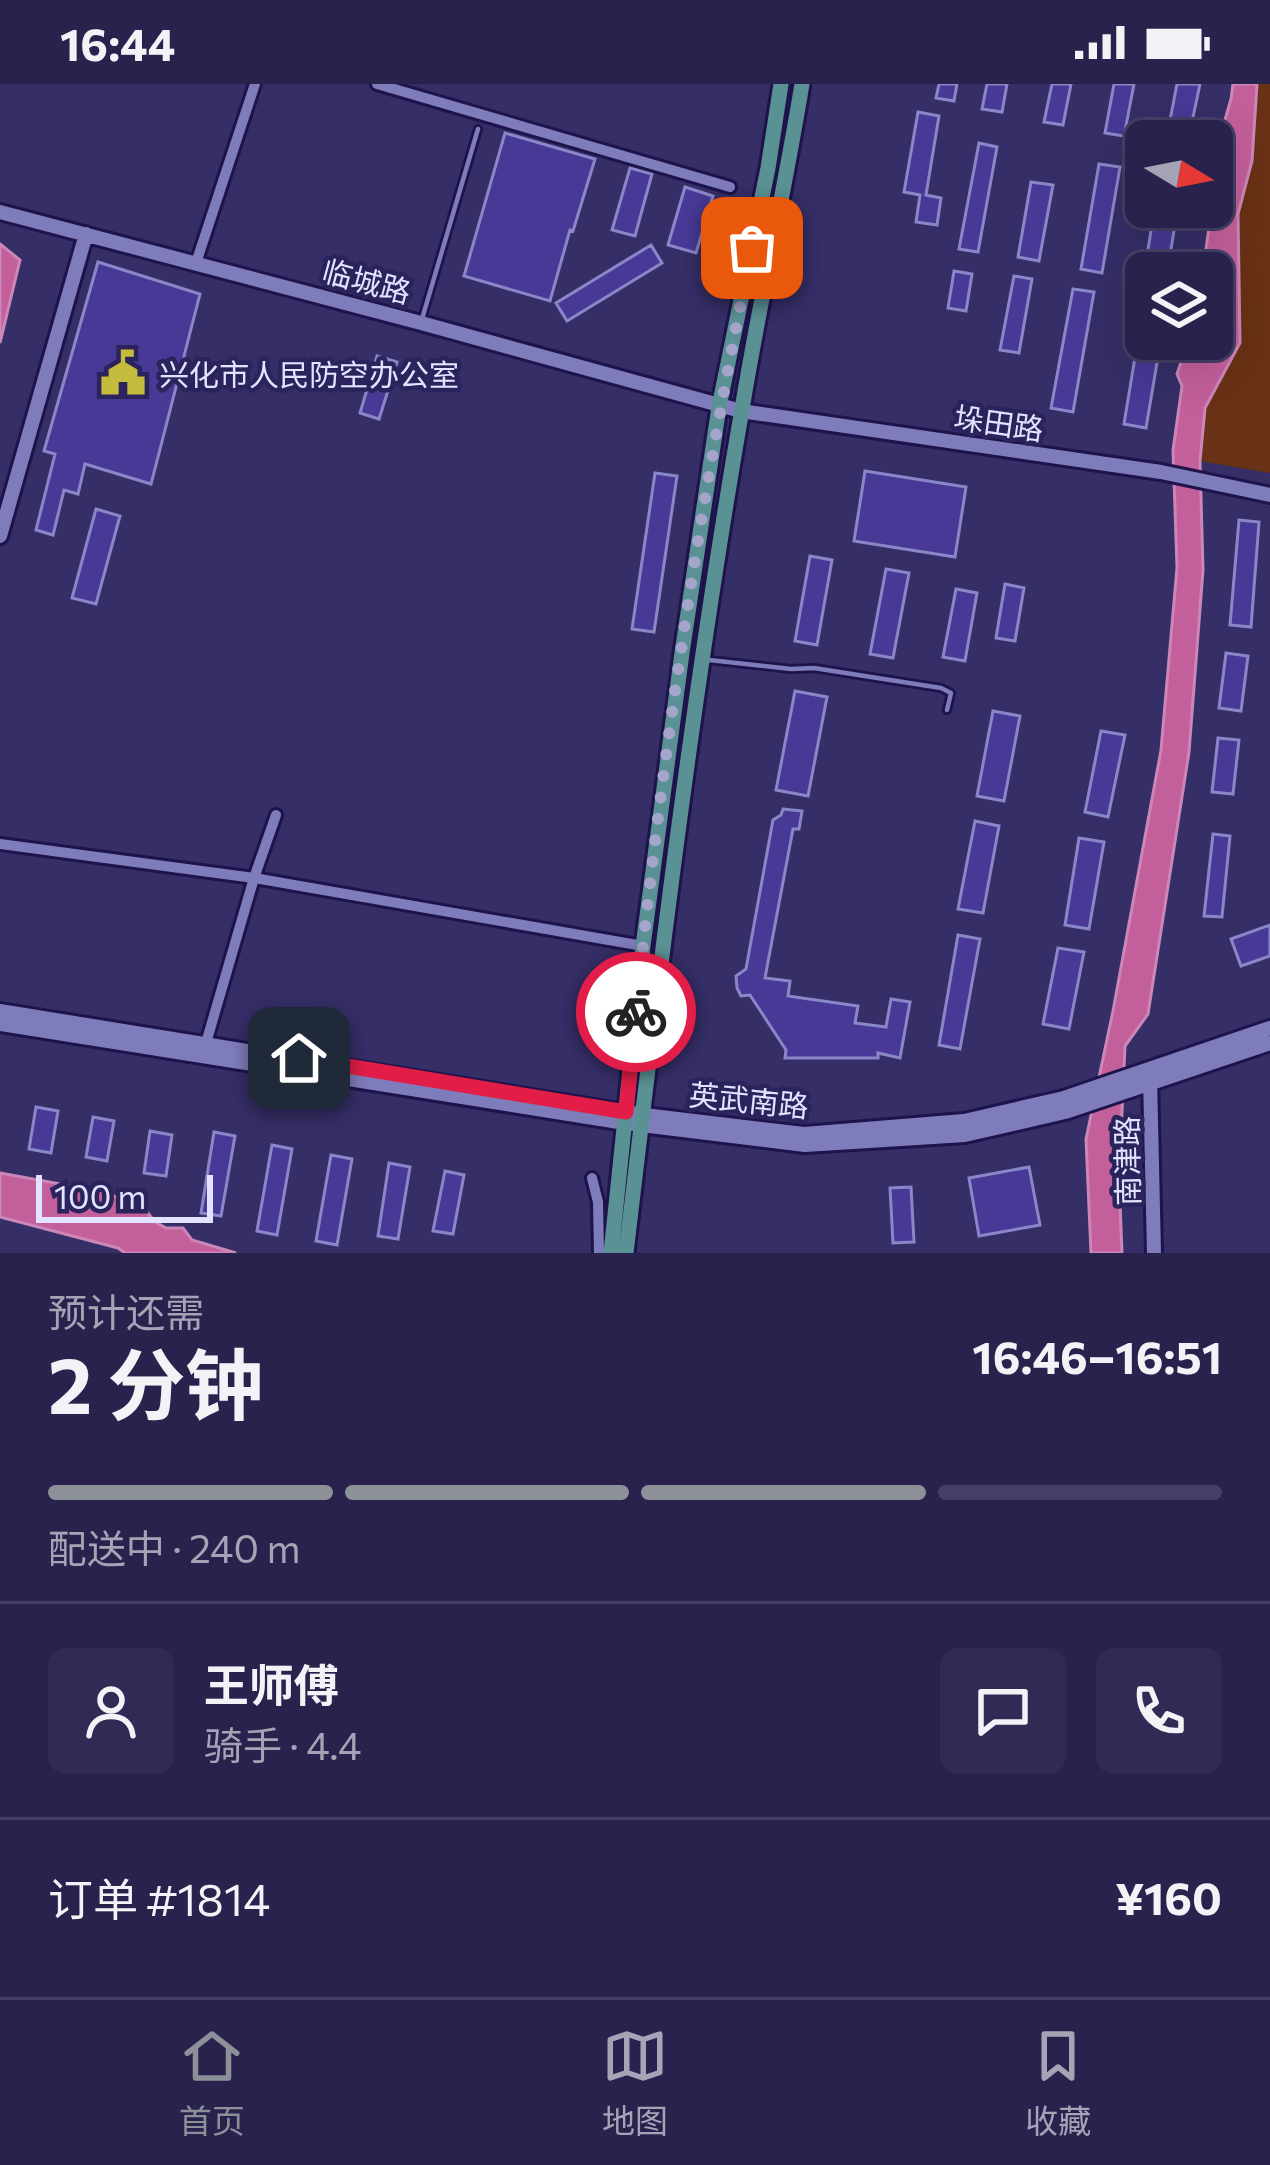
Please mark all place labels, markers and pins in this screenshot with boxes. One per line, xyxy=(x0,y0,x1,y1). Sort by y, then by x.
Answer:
pin xyxy=(701,197,803,299)
public building icon: 兴化市人民防空办公室 xyxy=(98,348,148,398)
place label: 兴化市人民防空办公室 xyxy=(159,355,459,392)
pin xyxy=(248,1007,350,1109)

